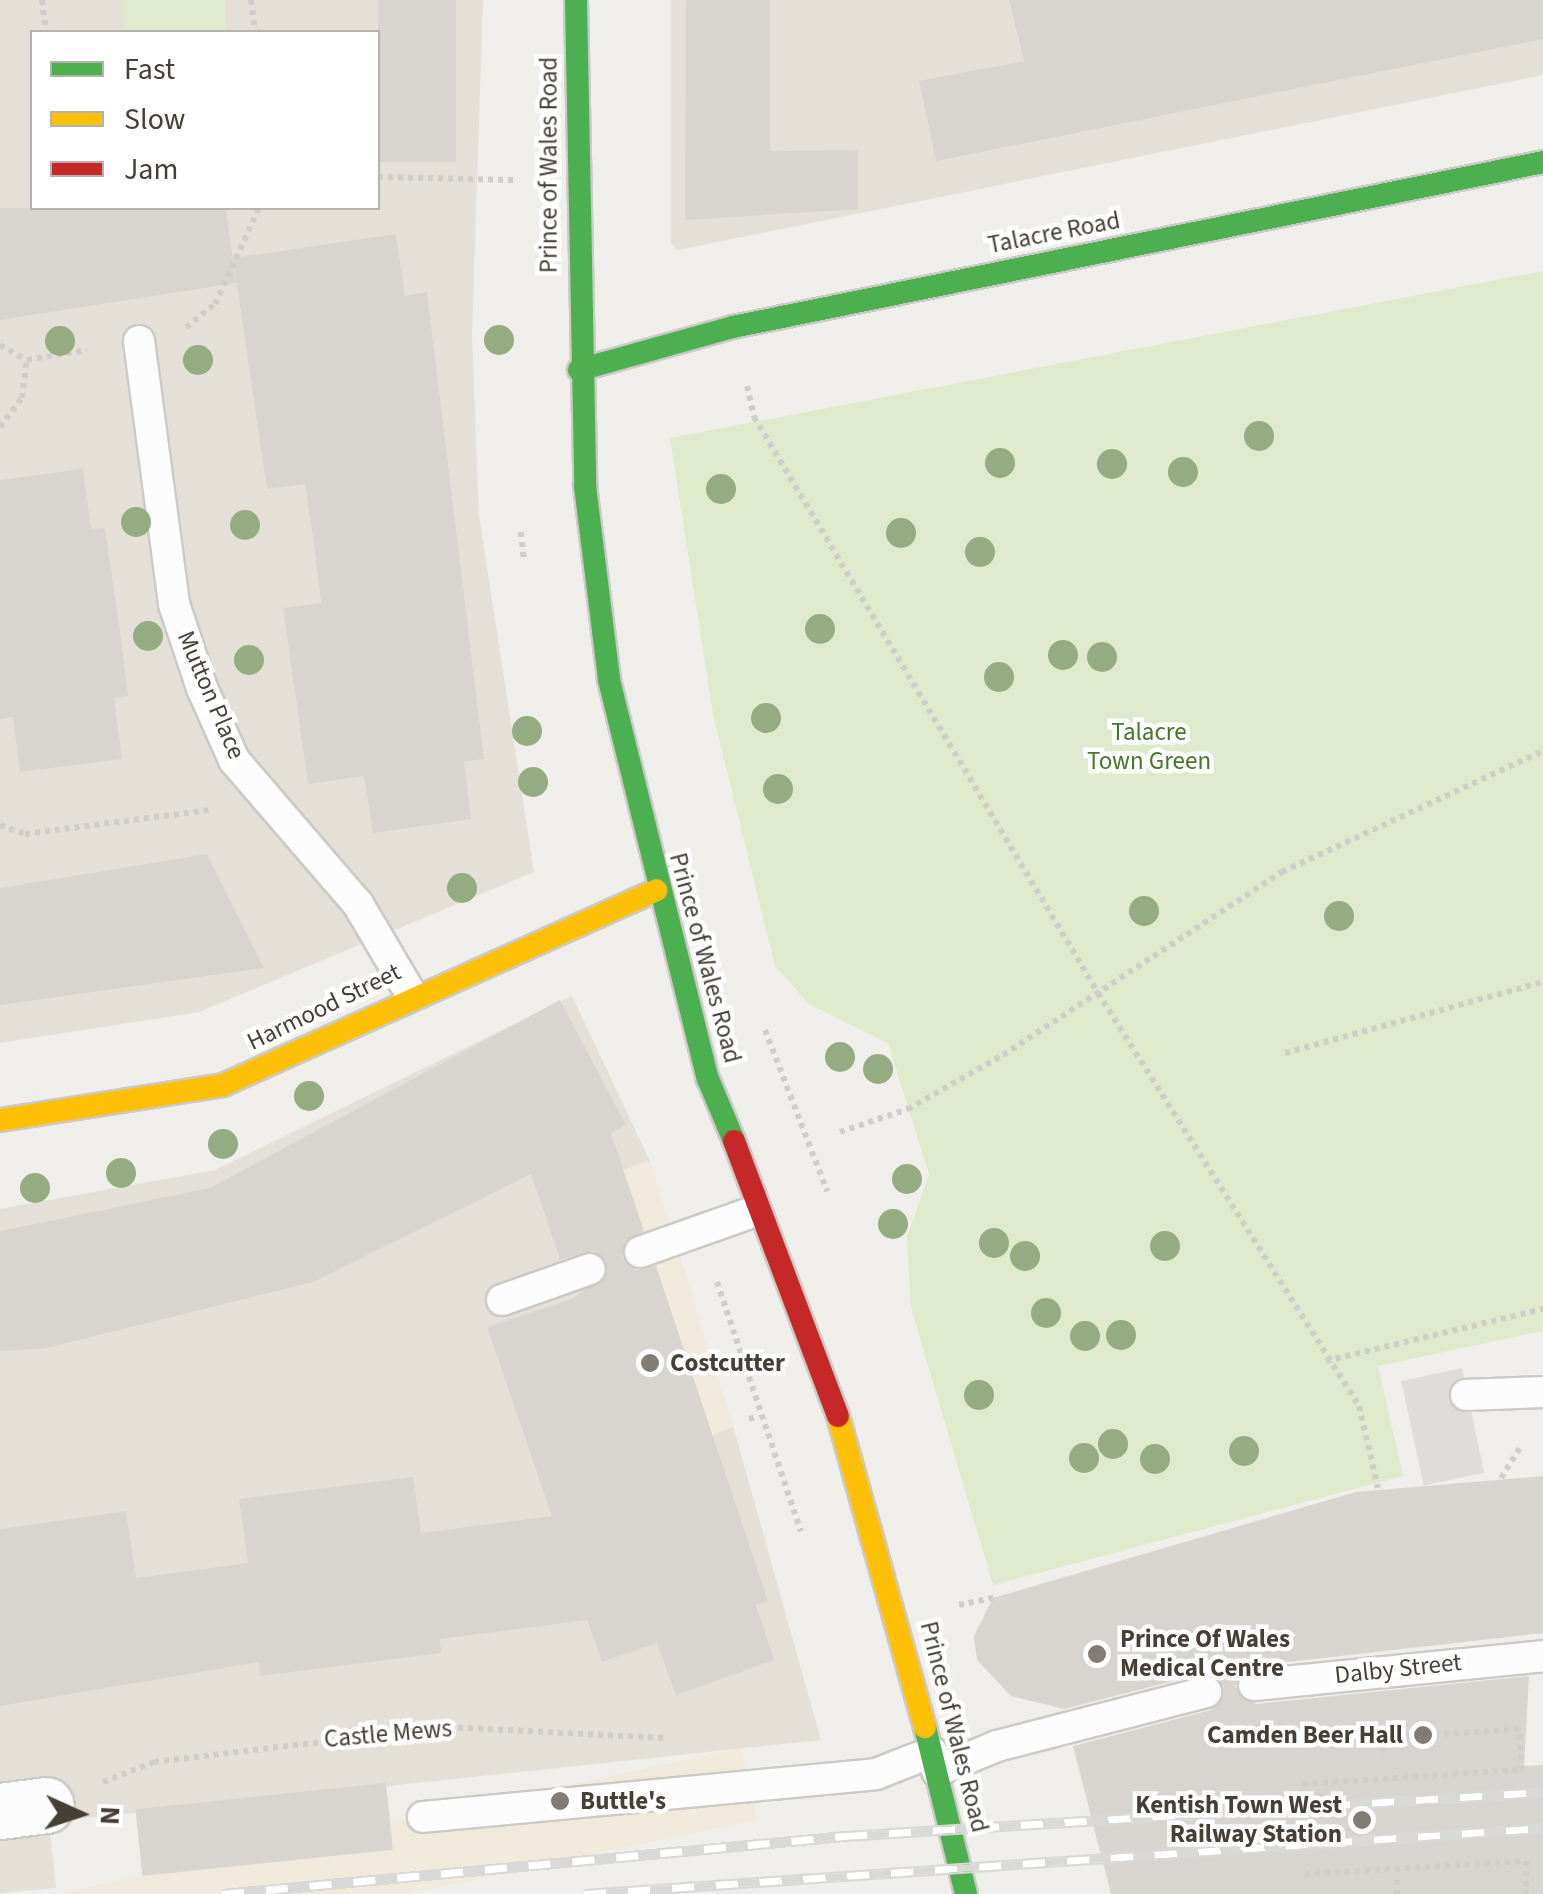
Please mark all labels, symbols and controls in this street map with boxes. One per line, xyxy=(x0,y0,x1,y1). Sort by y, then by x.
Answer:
legend xyxy=(30,30,380,210)
text: Fast xyxy=(124,48,175,91)
street label: Prince of Wales Road xyxy=(534,57,564,273)
text: Slow xyxy=(124,98,185,141)
text: Jam xyxy=(124,148,178,191)
street label: Talacre Road xyxy=(985,205,1123,261)
street label: Mutton Place xyxy=(171,626,251,764)
park label: Talacre Town Green xyxy=(1087,718,1211,777)
street label: Prince of Wales Road xyxy=(662,850,748,1066)
street label: Harmood Street xyxy=(242,957,406,1057)
place label: Costcutter xyxy=(670,1348,785,1378)
marker: Costcutter xyxy=(639,1352,661,1374)
street label: Prince of Wales Road xyxy=(913,1618,995,1836)
place label: Prince Of Wales Medical Centre xyxy=(1120,1625,1290,1684)
marker: Prince Of Wales Medical Centre xyxy=(1084,1641,1110,1667)
street label: Dalby Street xyxy=(1333,1647,1463,1691)
street label: Castle Mews xyxy=(323,1713,453,1755)
place label: Camden Beer Hall xyxy=(1207,1720,1403,1750)
marker: Camden Beer Hall xyxy=(1412,1724,1434,1746)
north arrow xyxy=(30,1764,130,1864)
place label: Buttle's xyxy=(580,1786,666,1816)
marker: Buttle's xyxy=(549,1790,571,1812)
place label: Kentish Town West Railway Station xyxy=(1135,1791,1342,1850)
text: N xyxy=(89,1805,130,1826)
marker: Kentish Town West Railway Station xyxy=(1351,1809,1373,1831)

